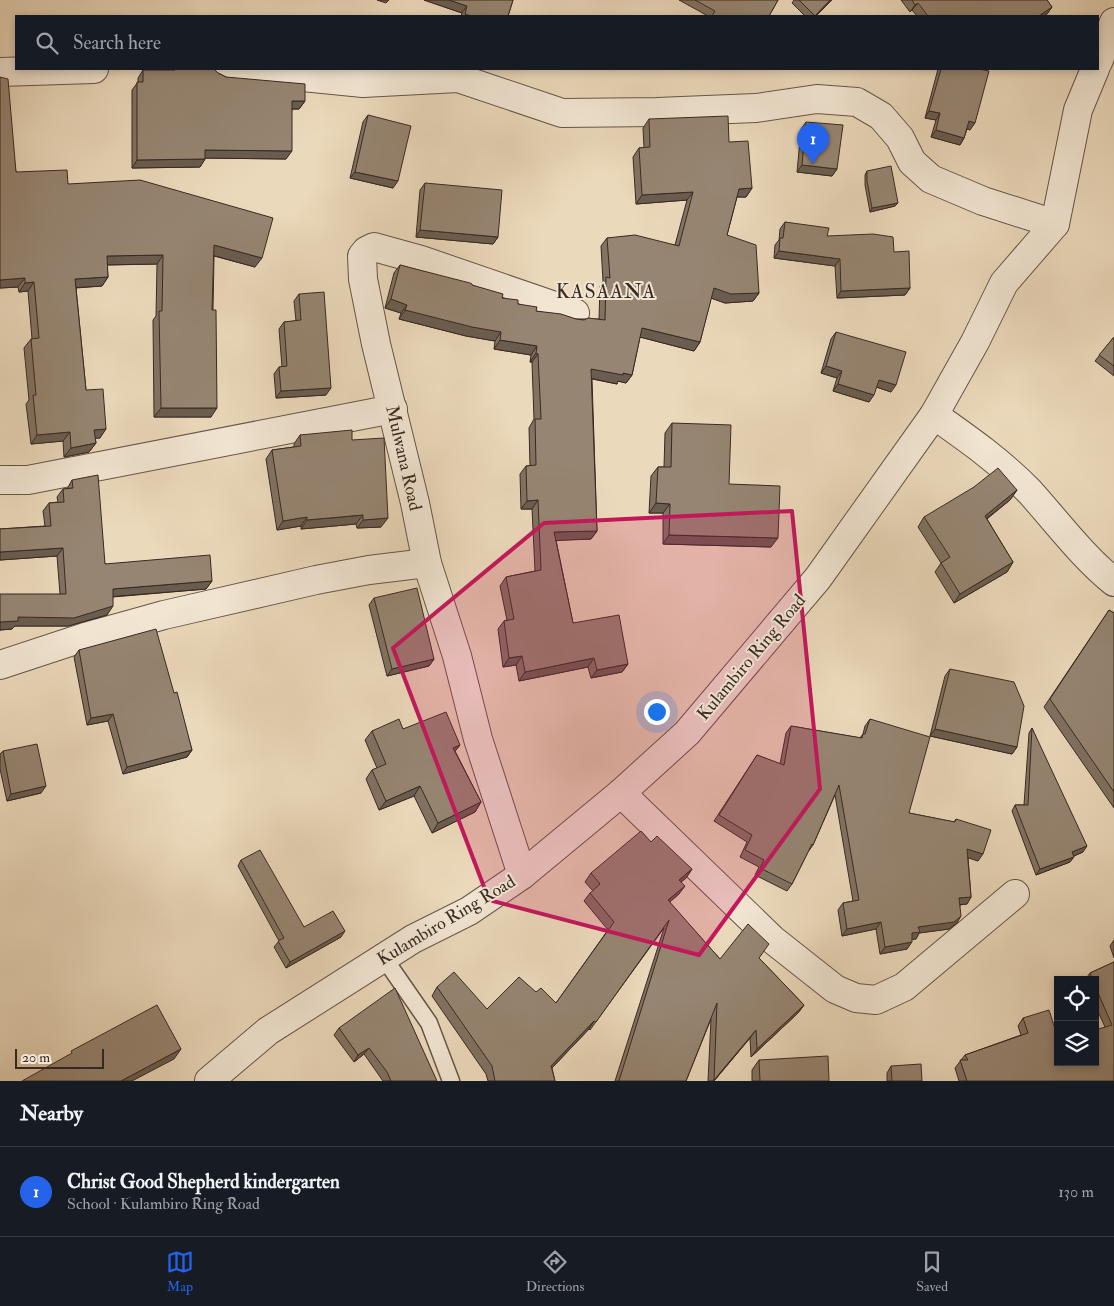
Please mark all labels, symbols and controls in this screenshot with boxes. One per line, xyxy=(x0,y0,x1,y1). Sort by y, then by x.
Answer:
search box xyxy=(15,15,1099,70)
icon: search xyxy=(33,29,61,57)
text: Search here xyxy=(73,31,161,55)
pin: 1 xyxy=(797,123,829,164)
district label: KASAANA xyxy=(556,279,656,304)
street label: Mulwana Road xyxy=(380,403,427,513)
street label: Kulambiro Ring Road xyxy=(692,590,811,725)
your location xyxy=(644,699,670,725)
street label: Kulambiro Ring Road xyxy=(373,870,520,971)
map controls xyxy=(1054,976,1099,1066)
button: locate xyxy=(1054,976,1099,1021)
button: layers xyxy=(1054,1021,1099,1066)
scale bar xyxy=(15,1046,104,1069)
text: 20 m xyxy=(22,1049,50,1066)
text: Nearby xyxy=(20,1100,83,1127)
text: Christ Good Shepherd kindergarten xyxy=(67,1170,340,1194)
text: 1 xyxy=(33,1182,39,1202)
text: 130 m xyxy=(1058,1182,1094,1202)
text: School · Kulambiro Ring Road xyxy=(67,1194,260,1214)
tab: Map xyxy=(166,1248,194,1295)
tab: Directions xyxy=(526,1248,584,1295)
tab: Saved xyxy=(916,1248,948,1295)

